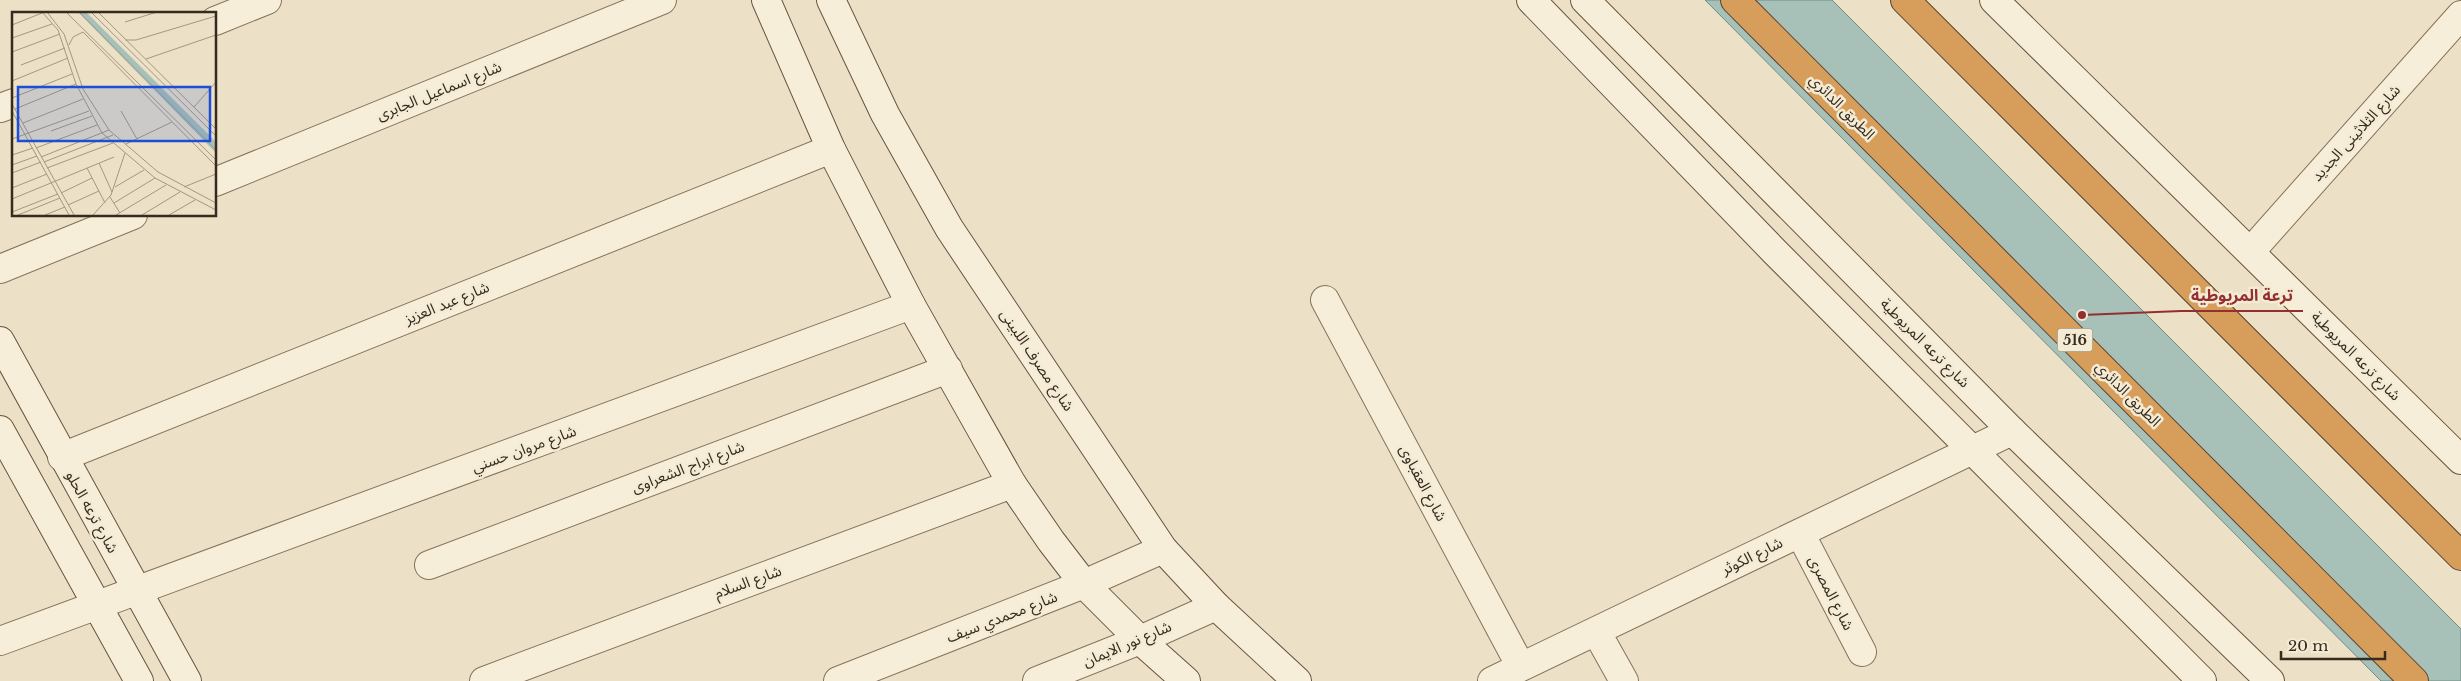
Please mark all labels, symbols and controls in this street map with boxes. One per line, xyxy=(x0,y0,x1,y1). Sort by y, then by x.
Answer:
inset map xyxy=(12,12,216,216)
street label: شارع اسماعيل الجابرى xyxy=(374,57,505,127)
street label: الطريق الدائري xyxy=(1804,70,1879,145)
street label: شارع الثلاثينى الجديد xyxy=(2307,80,2406,187)
street label: شارع عبد العزيز xyxy=(401,277,493,331)
callout: ترعة المريوطية xyxy=(2181,280,2303,311)
text: ترعة المريوطية xyxy=(2191,285,2293,305)
street label: شارع ترعه المريوطية xyxy=(1874,294,1974,394)
street label: شارع مصرف اللبينى xyxy=(994,305,1079,416)
street label: شارع ترعه المريوطية xyxy=(2305,307,2405,407)
road number: 516 xyxy=(2058,328,2092,352)
street label: الطريق الدائري xyxy=(2090,357,2165,432)
street label: شارع مروان حسني xyxy=(469,421,580,479)
street label: شارع ابراج الشعراوى xyxy=(629,436,748,500)
street label: شارع العقباوى xyxy=(1393,441,1452,526)
street label: شارع ترعه الحلو xyxy=(59,467,123,558)
street label: شارع الكوثر xyxy=(1717,532,1787,582)
street label: شارع المصرى xyxy=(1802,552,1858,635)
street label: شارع السلام xyxy=(712,561,785,605)
street label: شارع محمدي سيف xyxy=(944,587,1061,649)
street label: شارع نور الايمان xyxy=(1080,616,1175,674)
scale bar xyxy=(2281,628,2385,660)
text: 20 m xyxy=(2288,636,2328,655)

